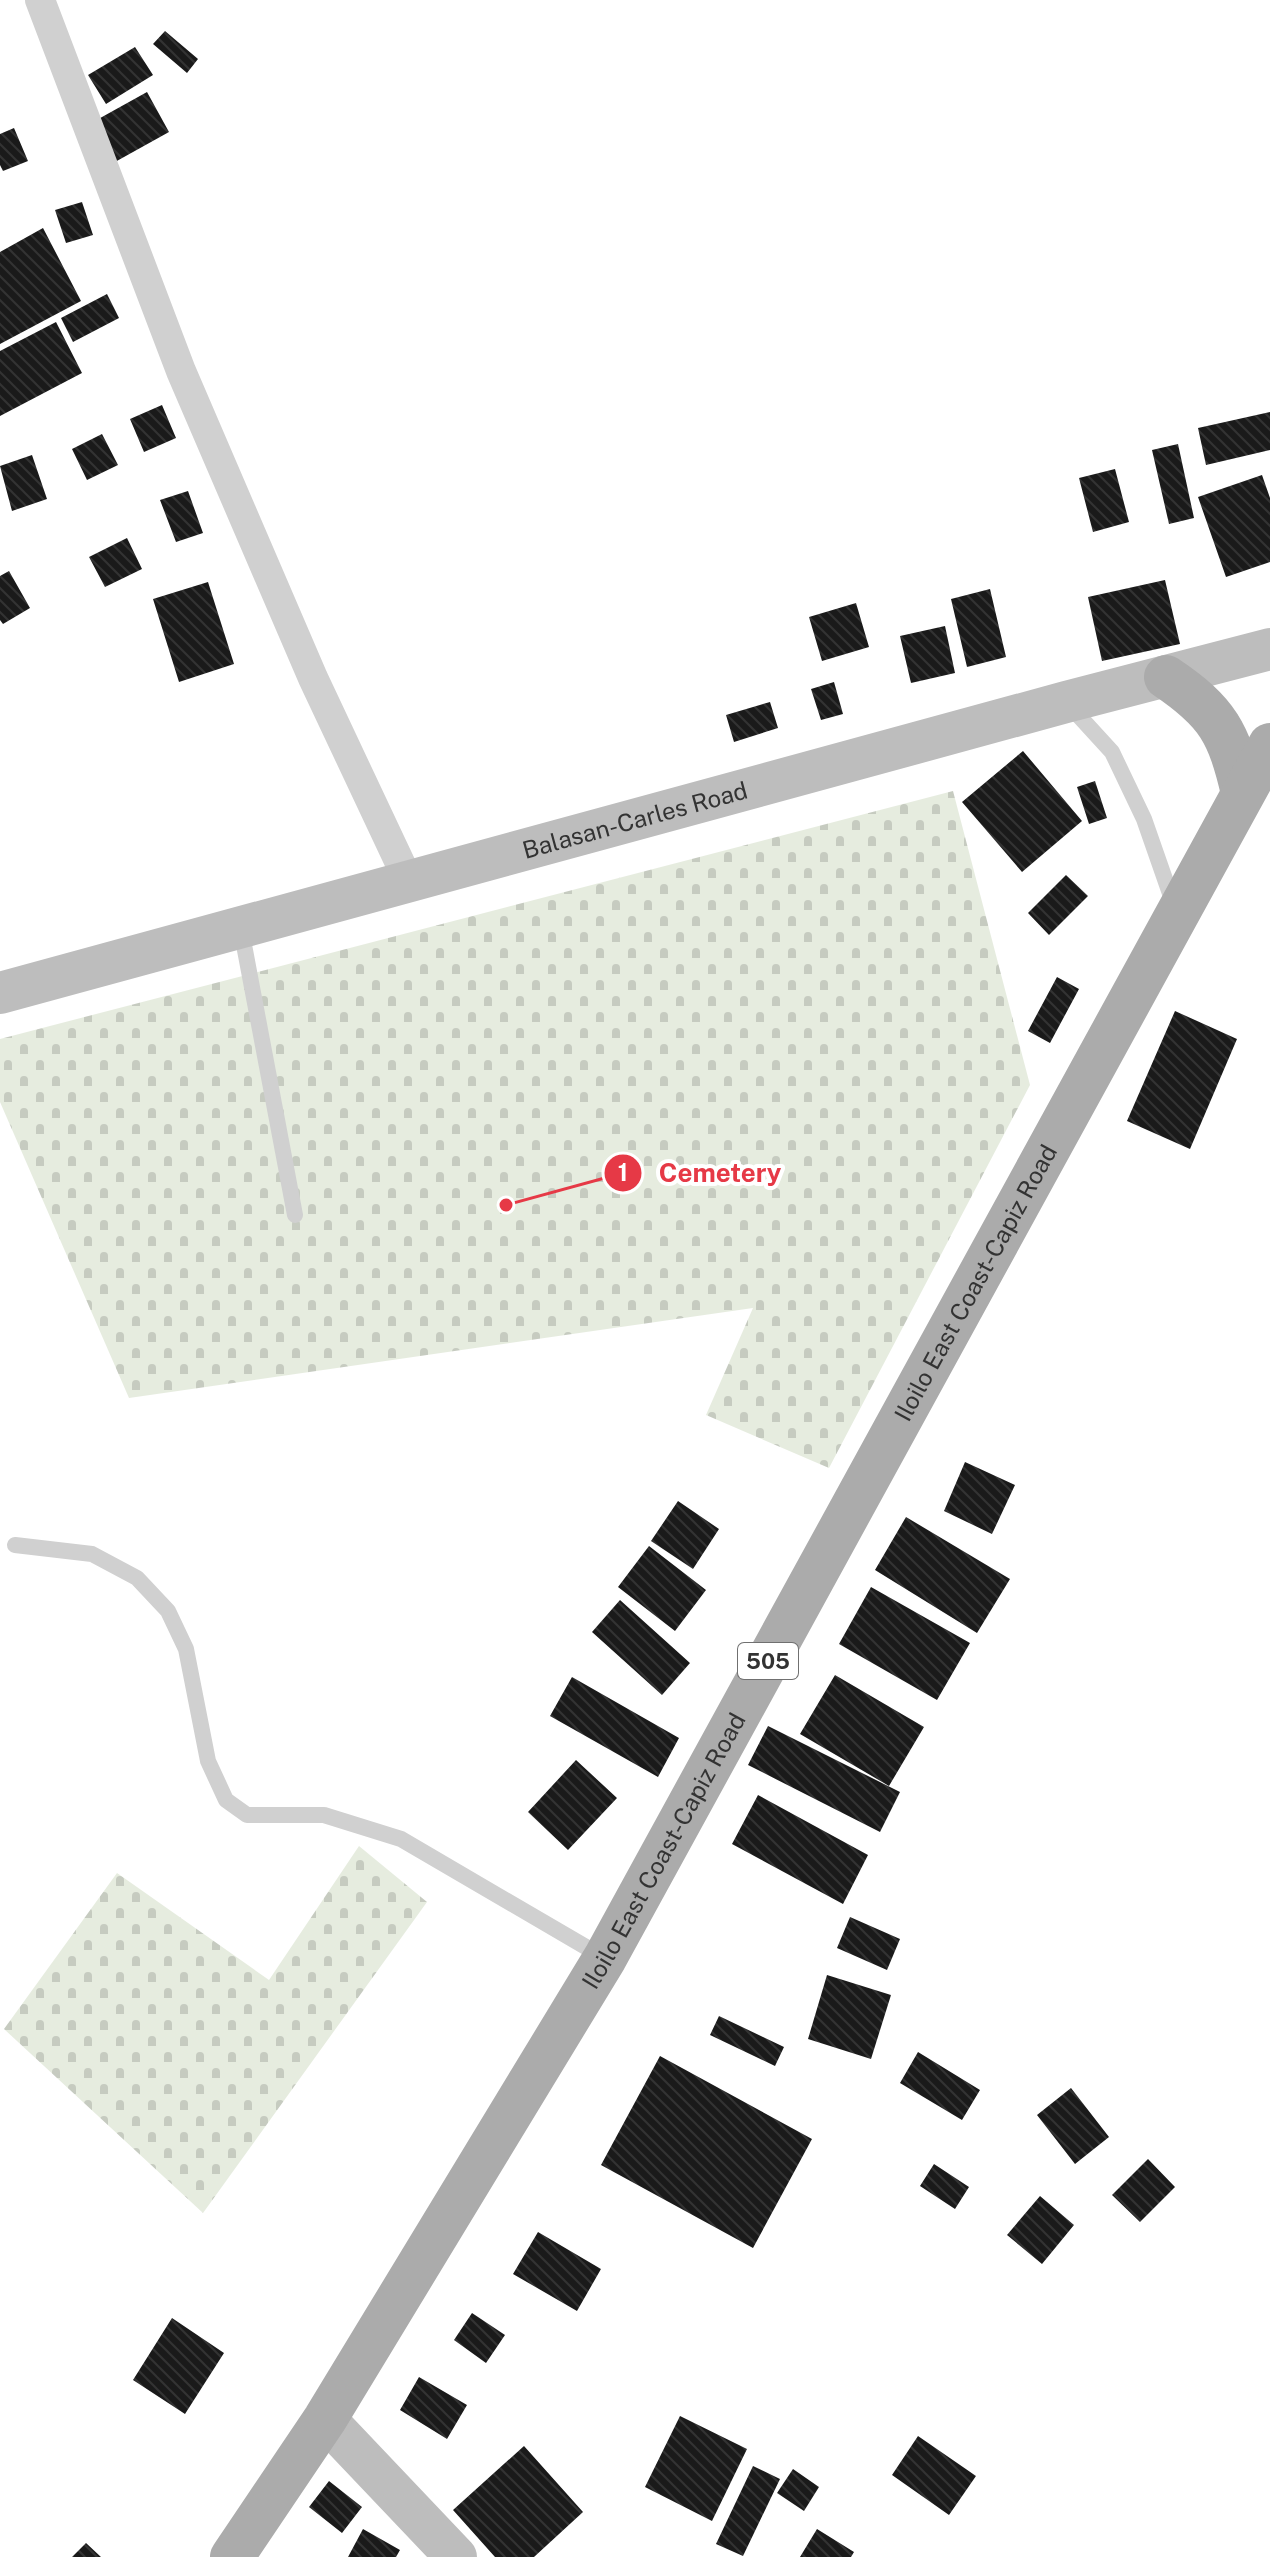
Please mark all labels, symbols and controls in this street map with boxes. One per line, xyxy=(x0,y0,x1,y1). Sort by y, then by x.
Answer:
street label: Balasan-Carles Road xyxy=(519,776,750,864)
street label: Iloilo East Coast-Capiz Road xyxy=(888,1140,1062,1426)
callout: Cemetery xyxy=(603,1148,797,1198)
text: Cemetery xyxy=(659,1157,782,1188)
text: 1 xyxy=(618,1158,628,1186)
road number: 505 xyxy=(738,1643,798,1679)
street label: Iloilo East Coast-Capiz Road xyxy=(576,1708,751,1994)

